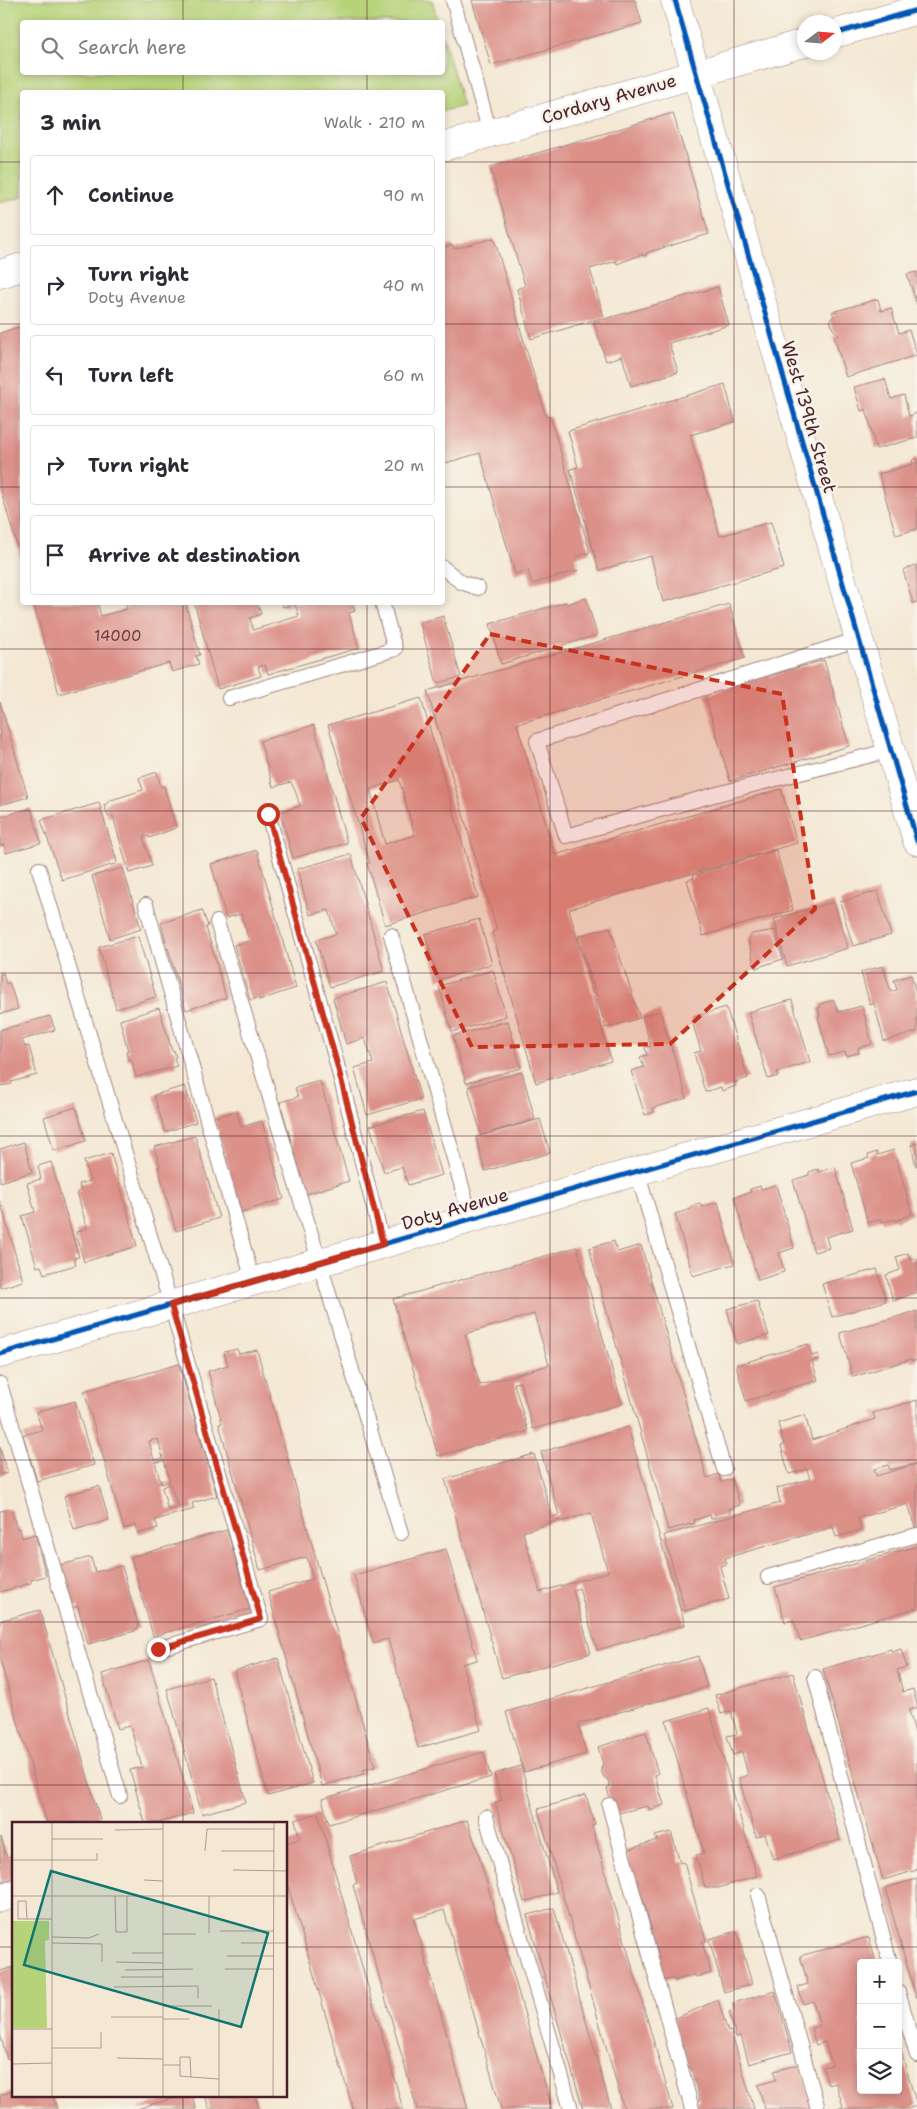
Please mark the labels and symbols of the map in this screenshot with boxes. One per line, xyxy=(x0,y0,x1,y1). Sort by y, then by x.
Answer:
north arrow xyxy=(797,15,842,60)
street label: Cordary Avenue xyxy=(539,68,679,130)
street label: West 139th Street xyxy=(776,338,842,496)
house number: 14000 xyxy=(94,626,142,646)
route start xyxy=(257,803,280,826)
street label: Doty Avenue xyxy=(399,1182,511,1236)
route end xyxy=(147,1638,170,1661)
inset map xyxy=(12,1822,288,2096)

